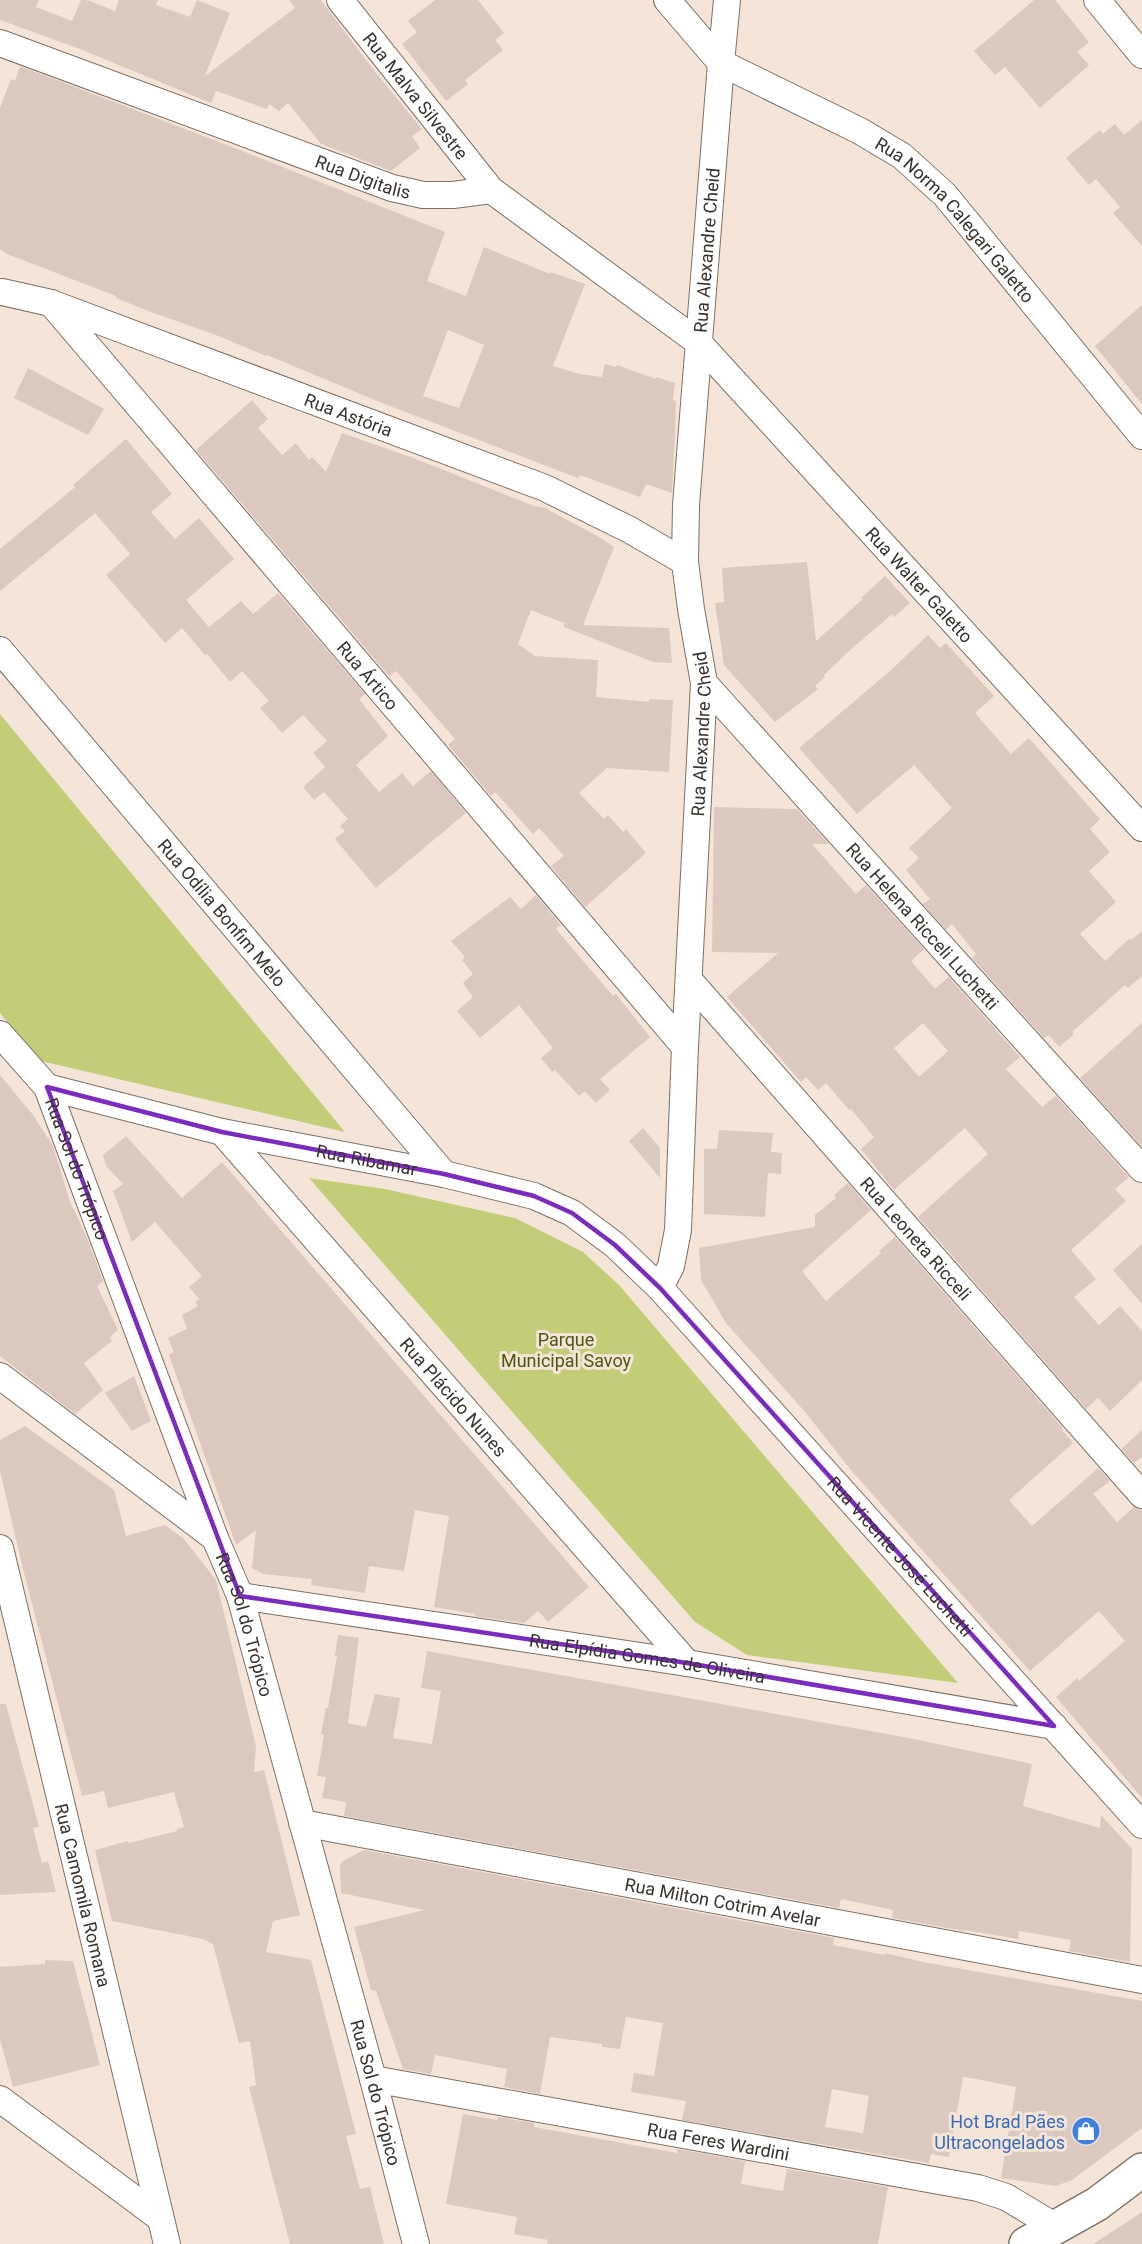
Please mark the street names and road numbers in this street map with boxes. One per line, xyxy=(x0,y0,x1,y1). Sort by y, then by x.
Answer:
street label: Rua Malva Silvestre xyxy=(359,28,473,163)
street label: Rua Norma Calegari Galetto xyxy=(872,132,1039,307)
street label: Rua Digitalis xyxy=(313,150,413,202)
street label: Rua Alexandre Cheid xyxy=(689,167,723,334)
street label: Rua Astória xyxy=(302,388,396,441)
street label: Rua Walter Galetto xyxy=(862,522,978,647)
street label: Rua Ártico xyxy=(333,637,403,714)
street label: Rua Alexandre Cheid xyxy=(687,650,715,817)
street label: Rua Odília Bonfim Melo xyxy=(154,834,291,991)
street label: Rua Helena Ricceli Luchetti xyxy=(842,838,1003,1014)
street label: Rua Sol do Trópico xyxy=(41,1095,113,1243)
street label: Rua Ribamar xyxy=(314,1140,419,1179)
street label: Rua Leoneta Ricceli xyxy=(856,1172,976,1304)
street label: Rua Plácido Nunes xyxy=(396,1333,512,1461)
street label: Rua Vicente José Luchetti xyxy=(823,1472,978,1640)
street label: Rua Sol do Trópico xyxy=(212,1549,278,1699)
street label: Rua Elpídia Gomes de Oliveira xyxy=(528,1629,767,1687)
street label: Rua Camomila Romana xyxy=(51,1801,115,1989)
street label: Rua Milton Cotrim Avelar xyxy=(623,1873,822,1930)
street label: Rua Sol do Trópico xyxy=(347,2017,406,2168)
street label: Rua Feres Wardini xyxy=(646,2118,791,2164)

